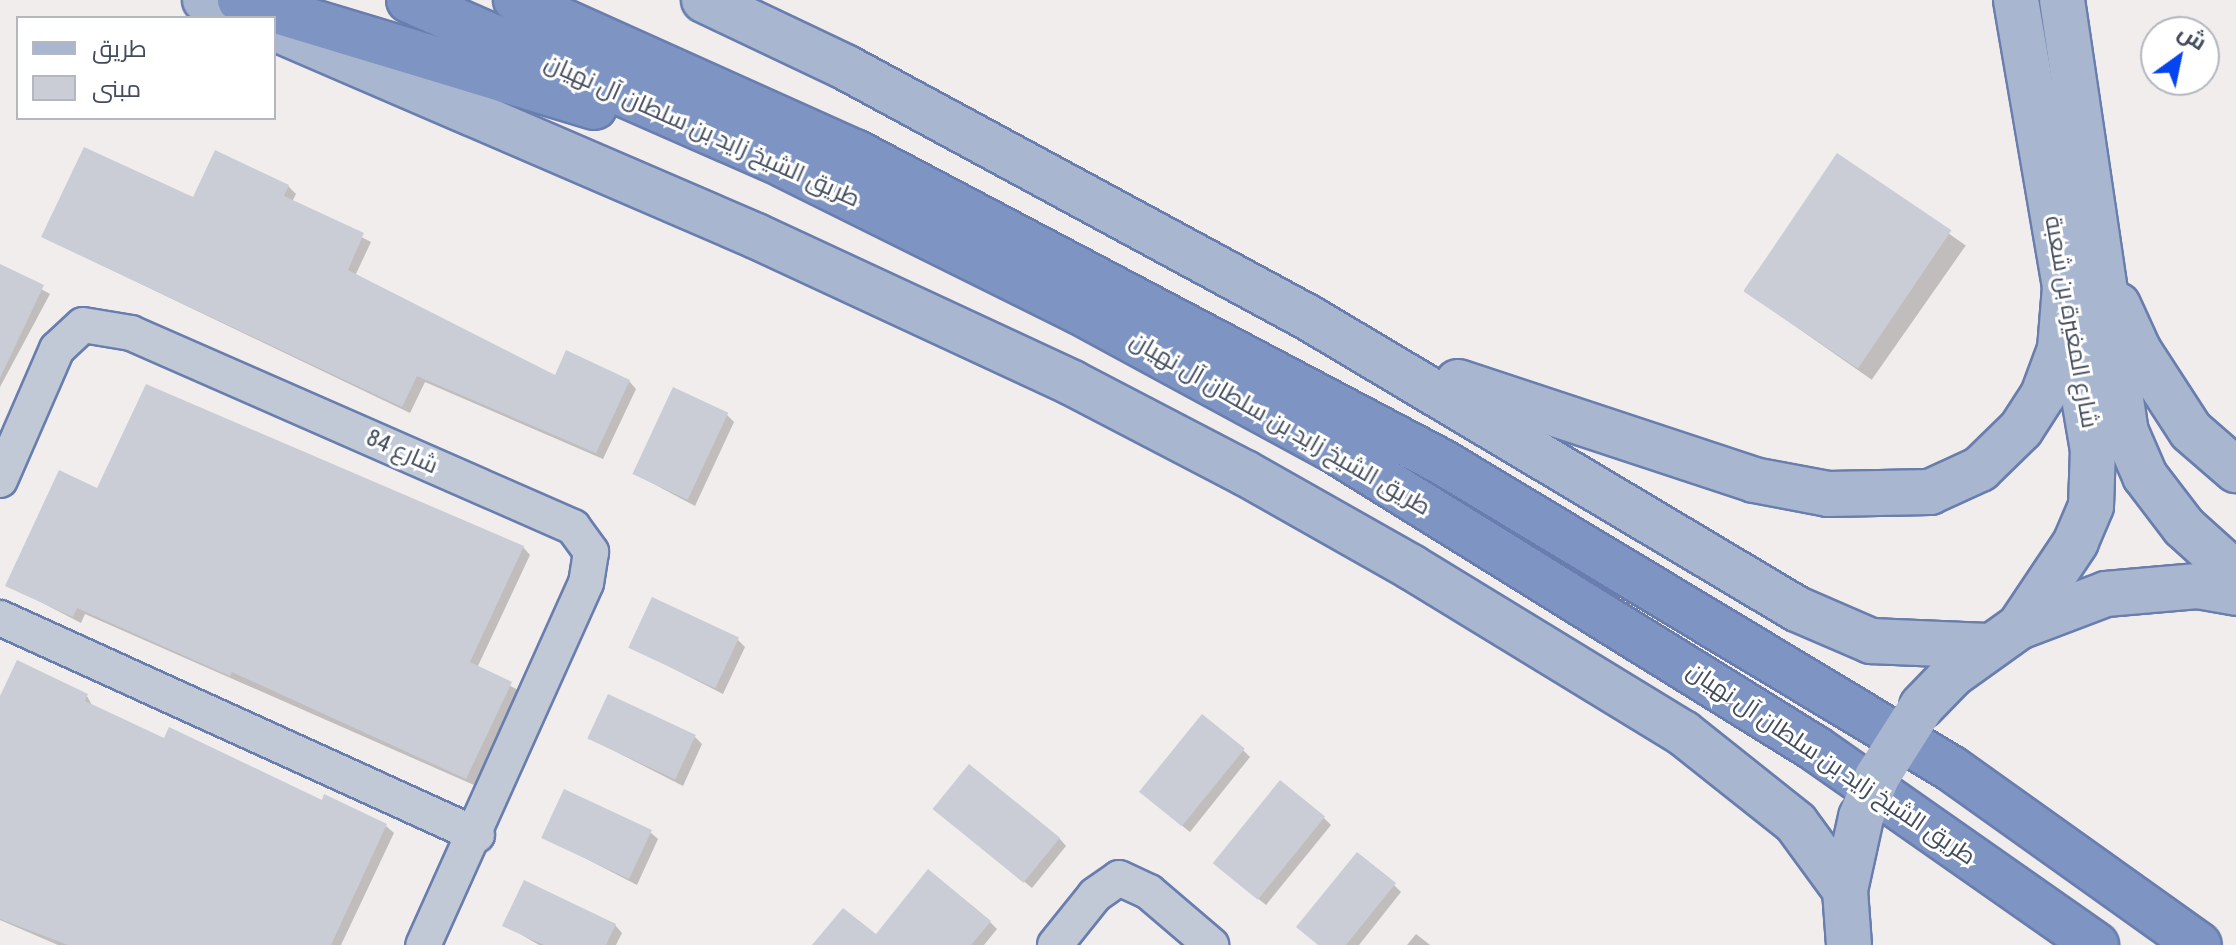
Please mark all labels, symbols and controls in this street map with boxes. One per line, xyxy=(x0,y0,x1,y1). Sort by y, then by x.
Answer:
legend xyxy=(16,16,276,120)
north arrow xyxy=(2140,16,2220,96)
text: ش xyxy=(2174,19,2211,55)
text: طريق xyxy=(92,35,147,63)
street label: طريق الشيخ زايد بن سلطان آل نهيان xyxy=(540,48,864,214)
text: مبنى xyxy=(92,75,141,103)
street label: شارع المغيرة بن شعبة xyxy=(2038,214,2104,430)
street label: طريق الشيخ زايد بن سلطان آل نهيان xyxy=(1125,326,1435,522)
street label: شارع 84 xyxy=(362,423,442,481)
street label: طريق الشيخ زايد بن سلطان آل نهيان xyxy=(1681,656,1981,872)

